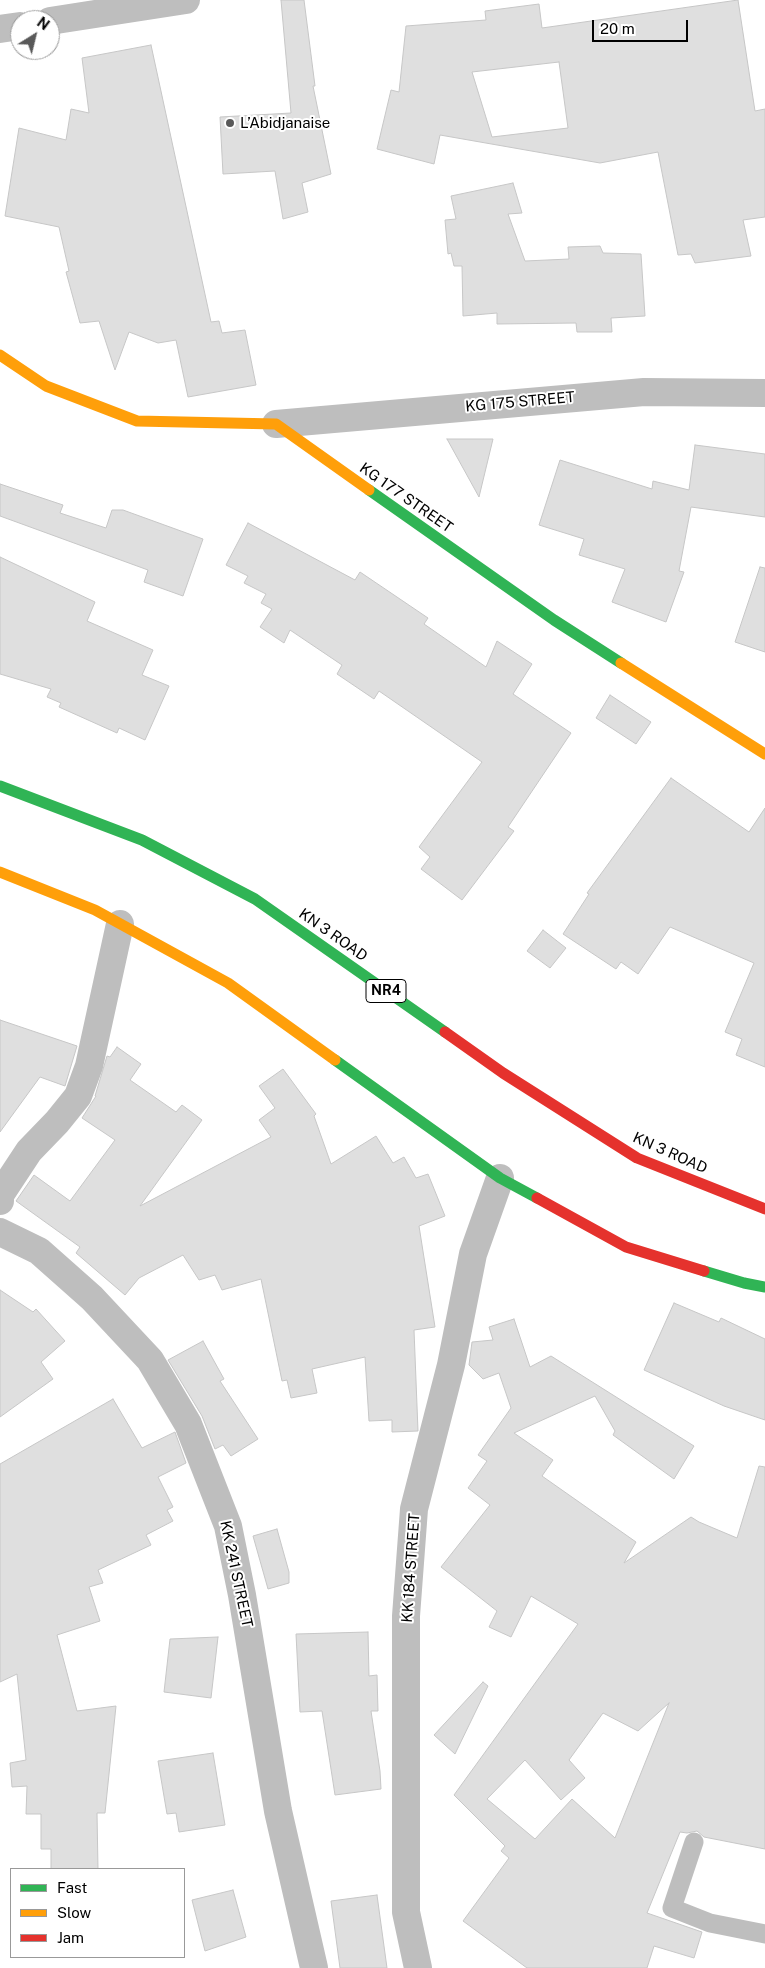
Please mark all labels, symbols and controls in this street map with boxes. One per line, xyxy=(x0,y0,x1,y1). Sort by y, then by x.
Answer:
north arrow xyxy=(10,10,60,60)
scale bar xyxy=(595,10,691,42)
text: N xyxy=(34,14,52,33)
text: 20 m xyxy=(600,20,635,37)
place label: L’Abidjanaise xyxy=(240,114,330,132)
marker: L’Abidjanaise xyxy=(224,117,236,129)
street label: KG 175 STREET xyxy=(464,388,576,416)
street label: KG 177 STREET xyxy=(356,459,456,537)
street label: KN 3 ROAD xyxy=(295,905,371,965)
road number: NR4 xyxy=(366,979,406,1002)
street label: KN 3 ROAD xyxy=(630,1129,710,1177)
street label: KK 184 STREET xyxy=(398,1513,424,1623)
street label: KK 241 STREET xyxy=(216,1519,256,1629)
legend xyxy=(10,1868,185,1958)
text: Fast xyxy=(57,1879,87,1896)
text: Slow xyxy=(57,1904,91,1921)
text: Jam xyxy=(57,1929,84,1946)

